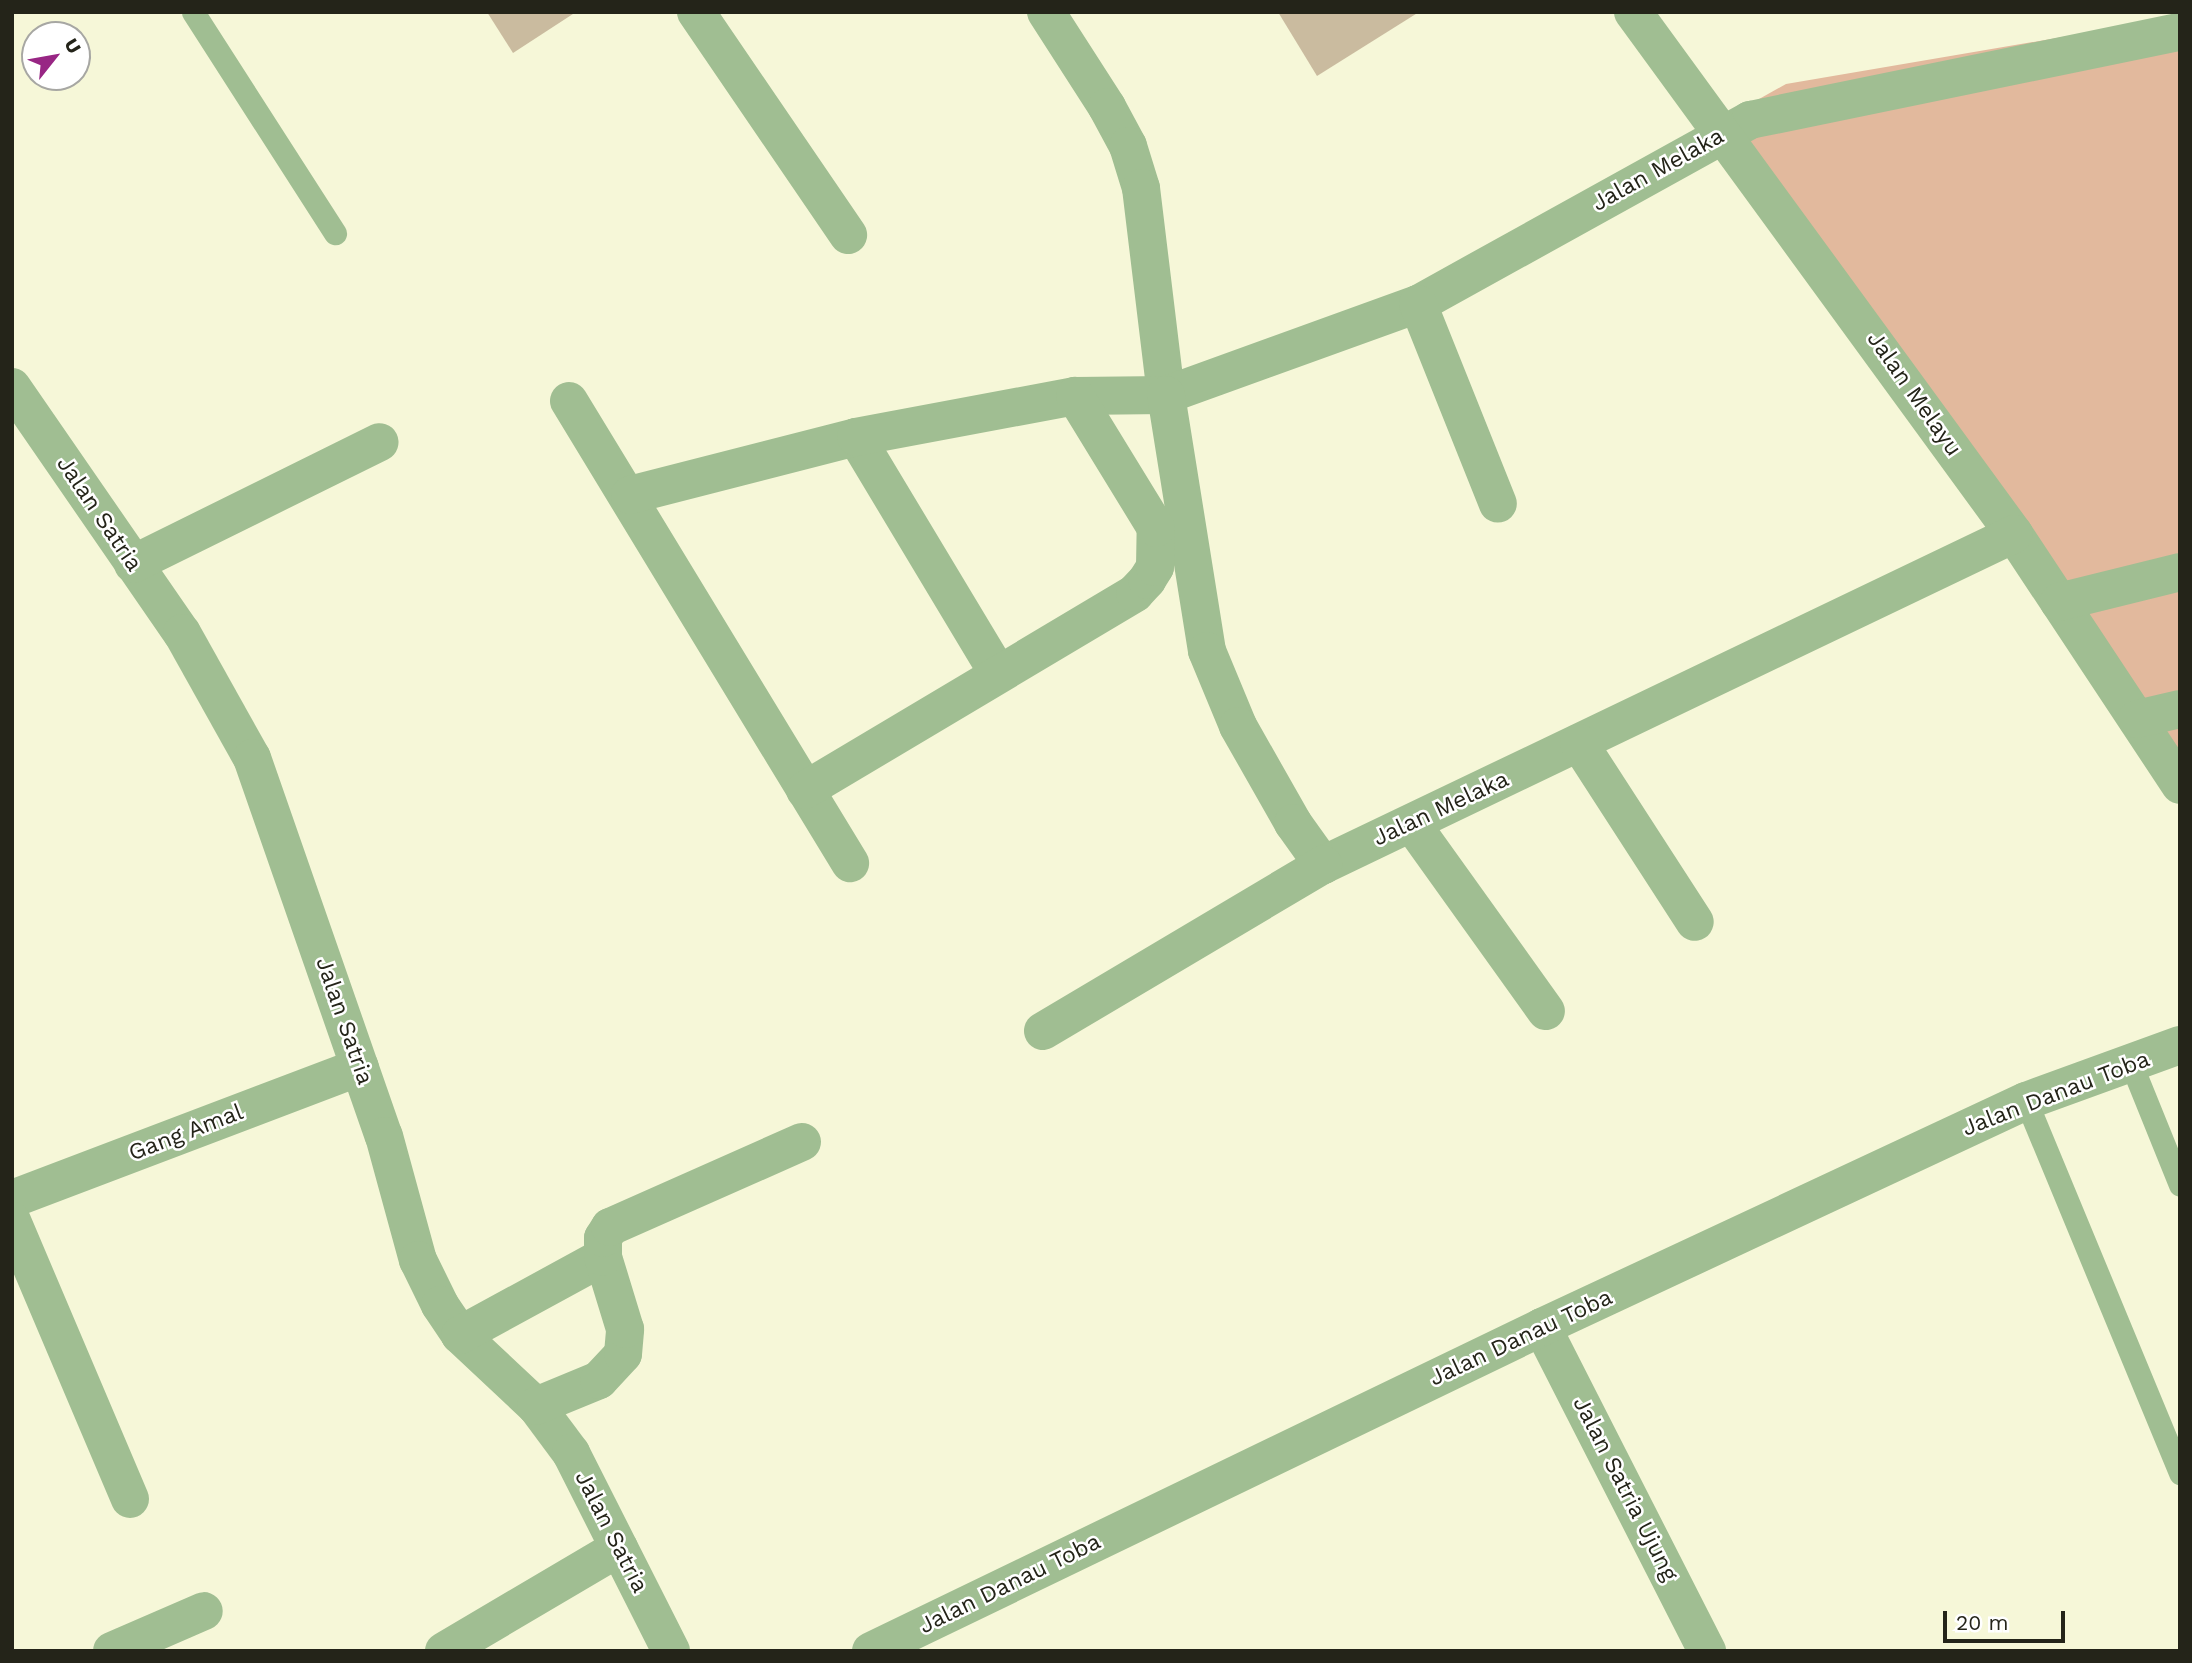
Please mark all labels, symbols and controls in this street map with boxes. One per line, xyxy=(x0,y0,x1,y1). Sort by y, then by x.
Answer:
north arrow xyxy=(21,21,91,91)
text: U xyxy=(59,34,86,58)
street label: Jalan Melaka xyxy=(1587,122,1729,218)
street label: Jalan Melayu xyxy=(1861,326,1967,462)
street label: Jalan Satria xyxy=(50,451,148,577)
street label: Jalan Melaka xyxy=(1369,766,1513,852)
street label: Jalan Satria xyxy=(309,954,379,1088)
street label: Jalan Danau Toba xyxy=(1958,1045,2154,1143)
street label: Gang Amal xyxy=(125,1098,247,1168)
street label: Jalan Danau Toba xyxy=(1425,1283,1617,1393)
street label: Jalan Satria Ujung xyxy=(1566,1392,1684,1586)
street label: Jalan Satria xyxy=(569,1466,653,1598)
street label: Jalan Danau Toba xyxy=(914,1528,1106,1640)
scale bar xyxy=(1947,1596,2070,1640)
text: 20 m xyxy=(1956,1610,2008,1635)

